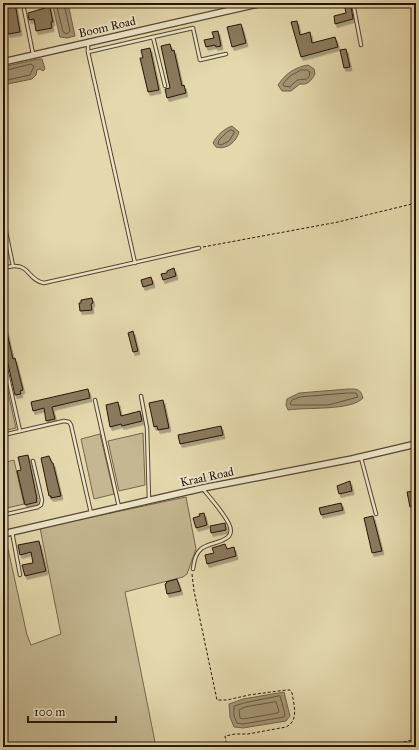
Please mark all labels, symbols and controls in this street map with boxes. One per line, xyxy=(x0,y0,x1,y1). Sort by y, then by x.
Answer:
street label: Boom Road xyxy=(77,14,137,40)
street label: Kraal Road xyxy=(179,464,235,490)
scale bar xyxy=(28,698,116,724)
text: 100 m xyxy=(34,705,65,719)

